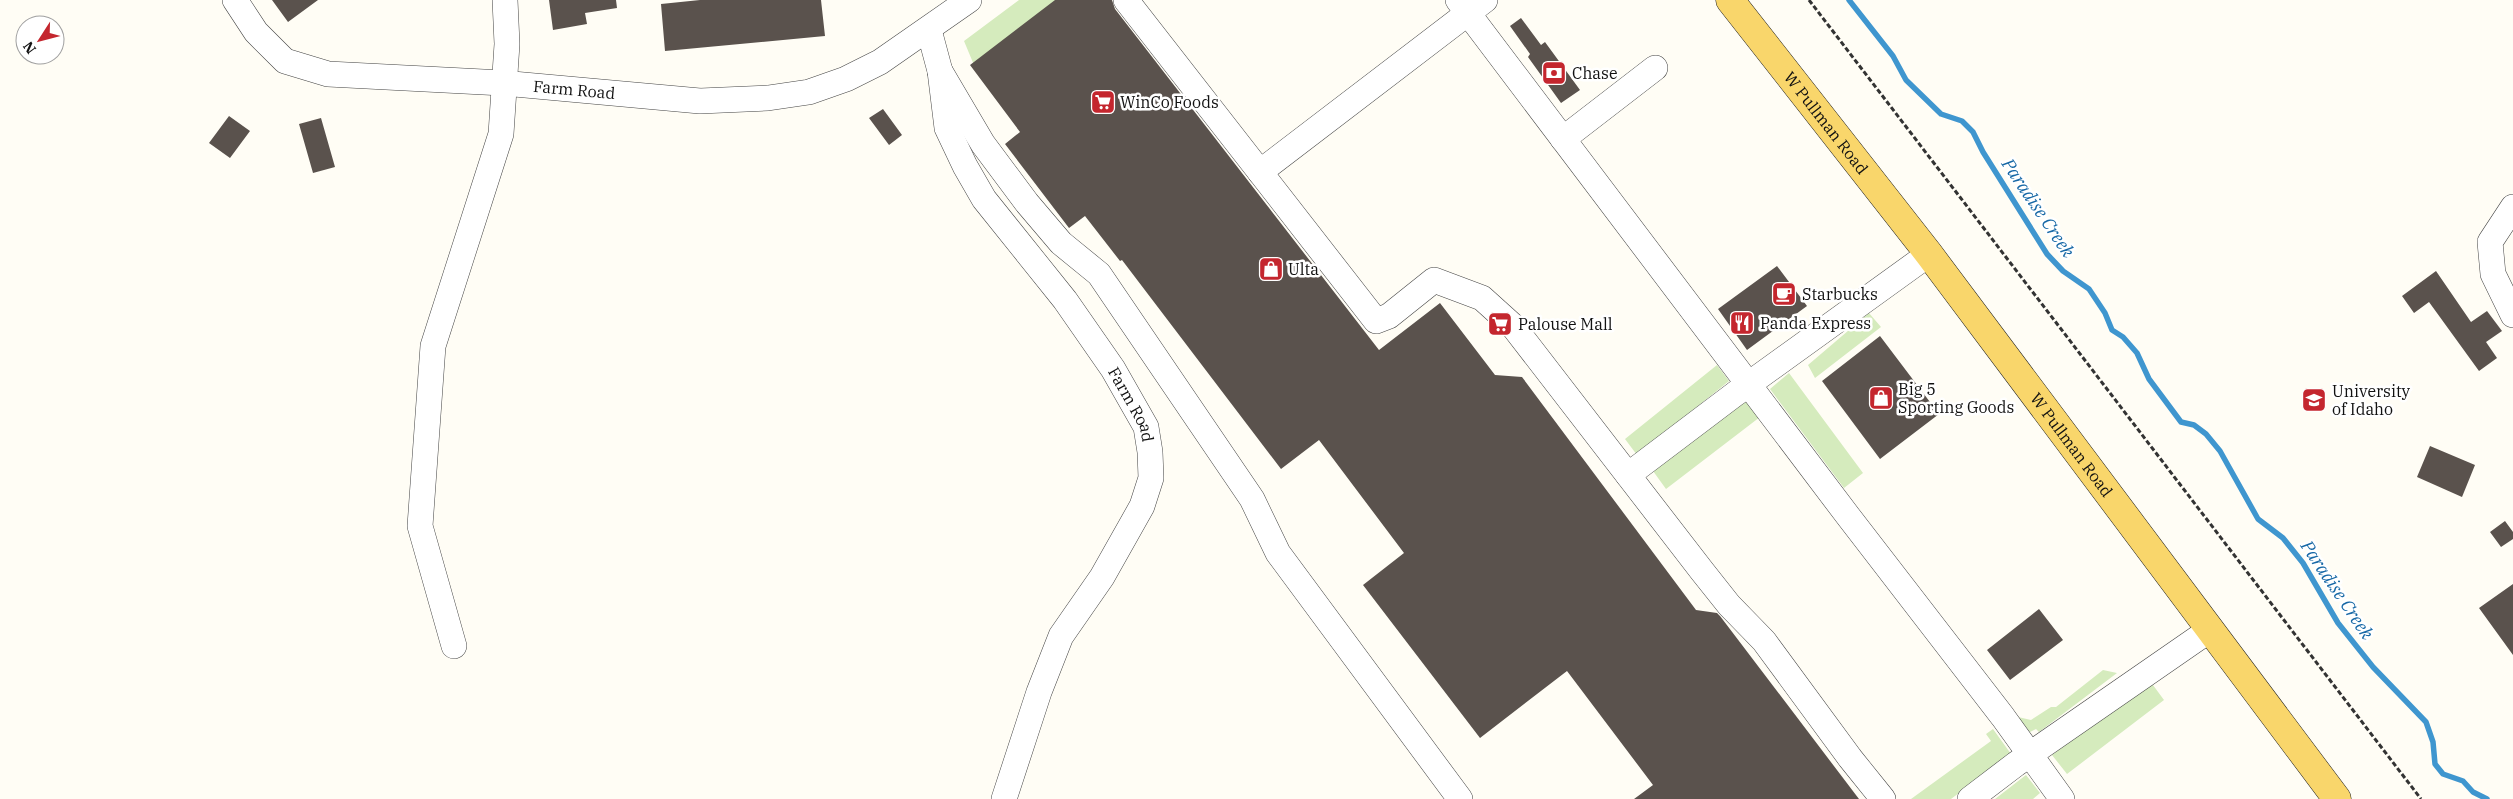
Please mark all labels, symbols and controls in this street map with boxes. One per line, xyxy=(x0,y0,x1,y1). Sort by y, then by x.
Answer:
north arrow xyxy=(15,15,65,65)
text: N xyxy=(19,38,40,57)
bank icon: Chase xyxy=(1541,60,1567,86)
place label: Chase xyxy=(1572,63,1618,83)
street label: W Pullman Road xyxy=(1780,67,1873,178)
street label: Farm Road xyxy=(532,76,616,103)
supermarket icon: WinCo Foods xyxy=(1090,89,1116,115)
place label: WinCo Foods xyxy=(1120,92,1219,112)
water label: Paradise Creek xyxy=(1996,153,2080,262)
shop icon: Ulta xyxy=(1258,256,1284,282)
place label: Ulta xyxy=(1288,259,1319,279)
cafe icon: Starbucks xyxy=(1771,281,1797,307)
place label: Starbucks xyxy=(1802,284,1878,304)
restaurant icon: Panda Express xyxy=(1729,310,1755,336)
supermarket icon: Palouse Mall xyxy=(1487,311,1513,337)
place label: Panda Express xyxy=(1760,313,1871,333)
place label: Palouse Mall xyxy=(1518,314,1613,334)
street label: Farm Road xyxy=(1104,363,1158,444)
place label: Big 5 Sporting Goods xyxy=(1898,379,2014,417)
place label: University of Idaho xyxy=(2332,381,2411,419)
shop icon: Big 5 Sporting Goods xyxy=(1868,385,1894,411)
school or university icon: University of Idaho xyxy=(2301,387,2327,413)
street label: W Pullman Road xyxy=(2026,389,2117,501)
water label: Paradise Creek xyxy=(2295,535,2379,644)

